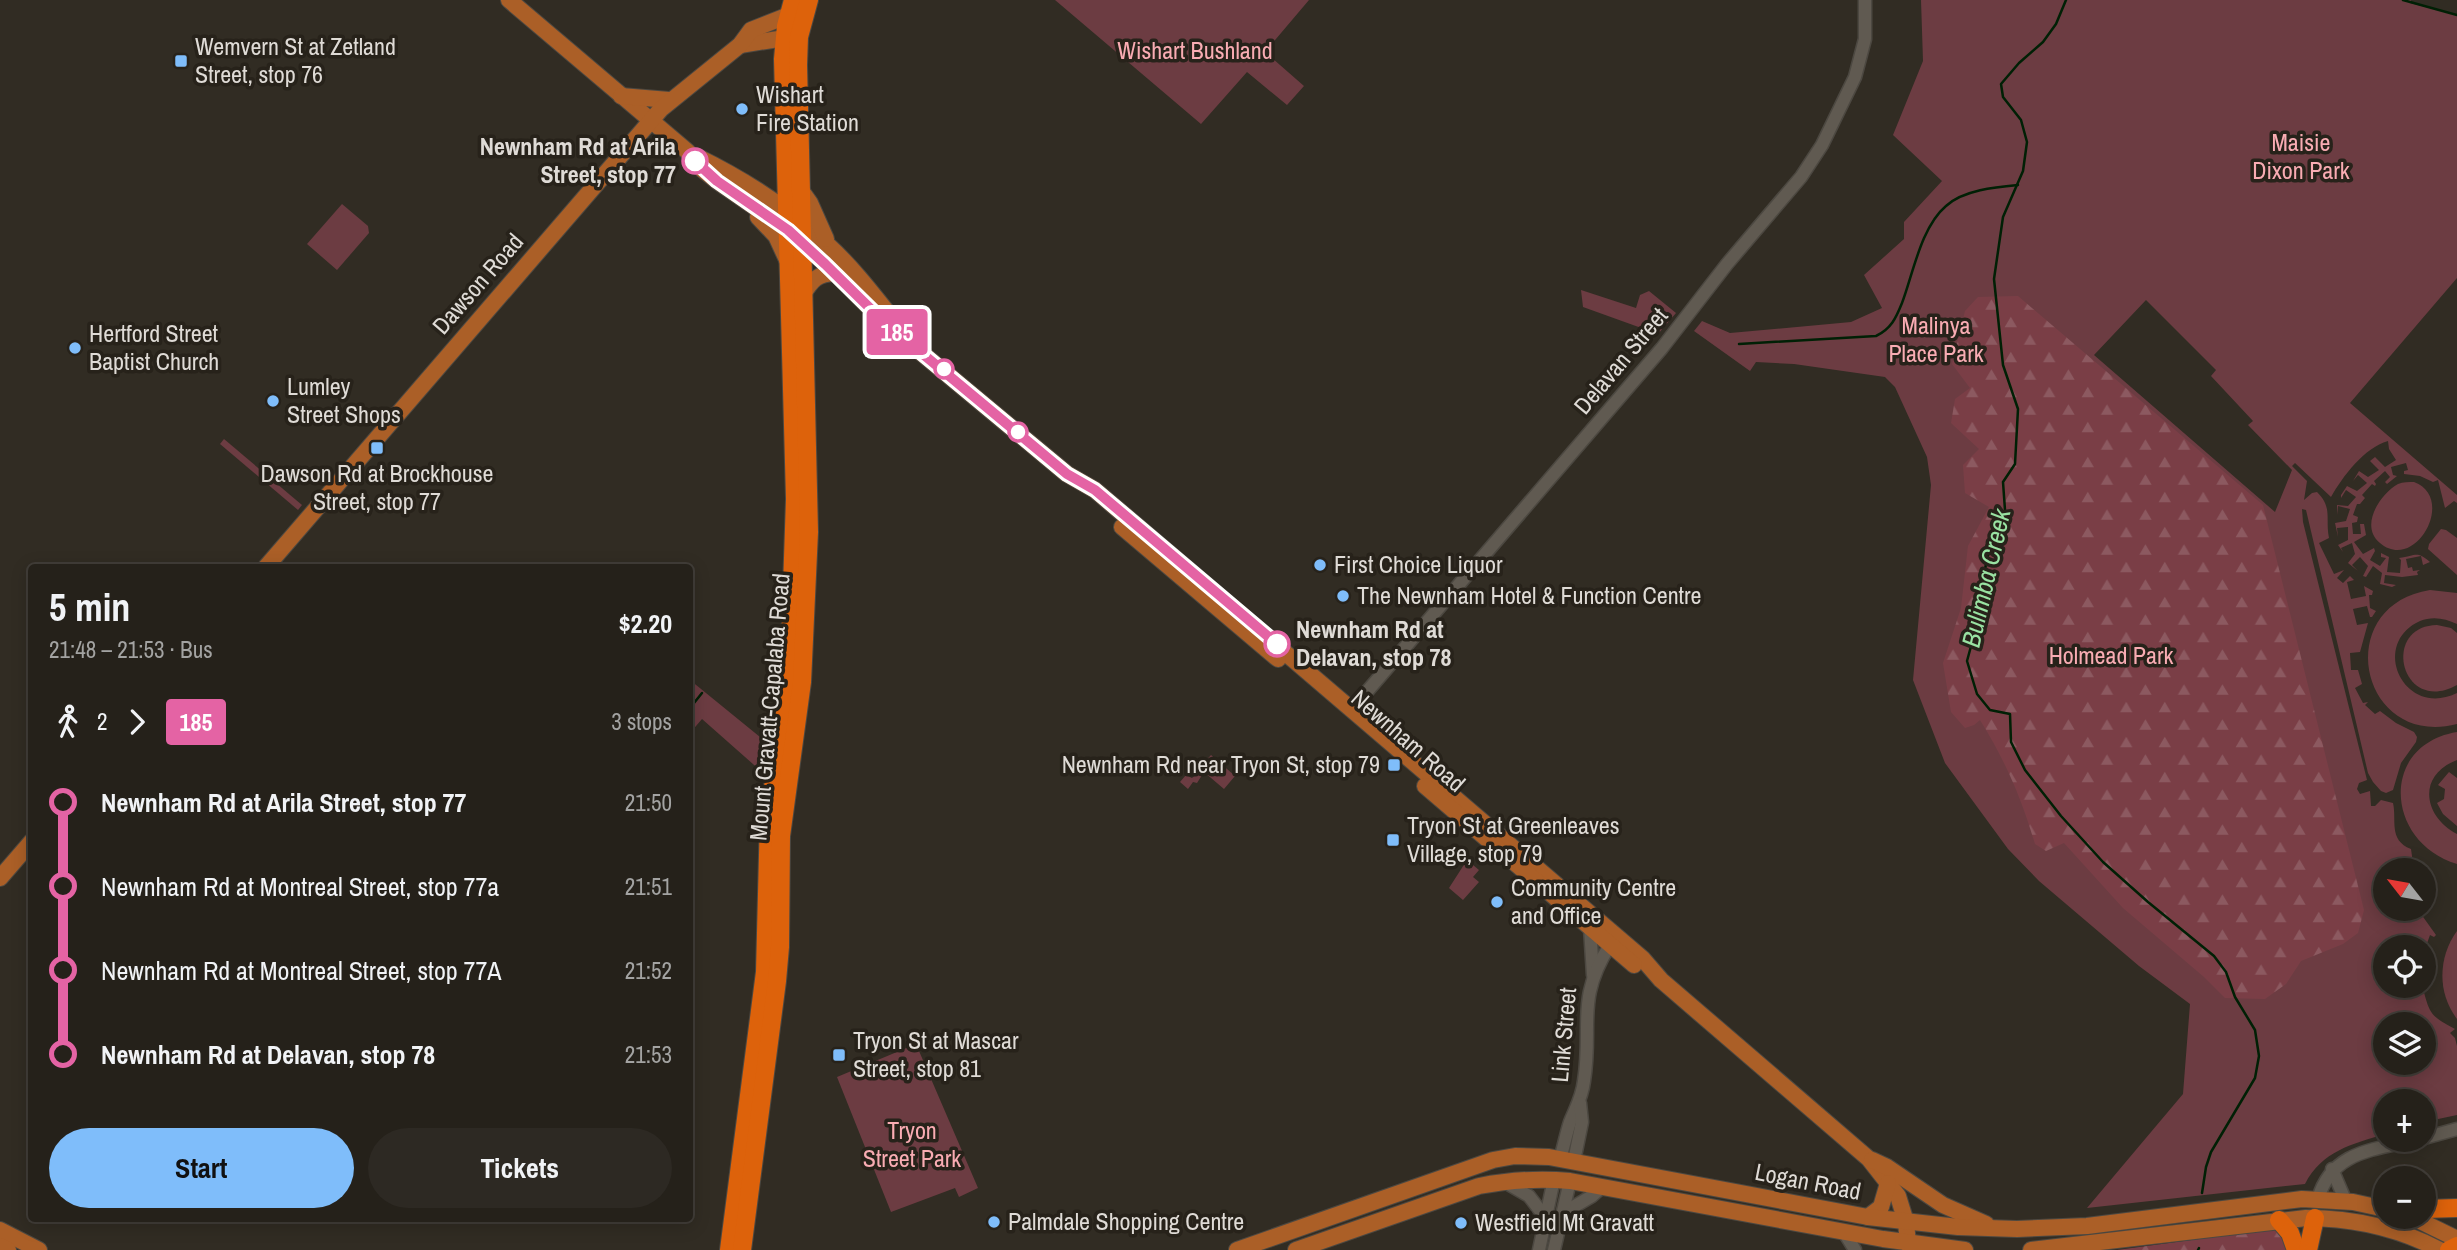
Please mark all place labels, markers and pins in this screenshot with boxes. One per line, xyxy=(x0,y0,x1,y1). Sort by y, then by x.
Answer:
place label: Wemvern St at Zetland Street, stop 76 xyxy=(195,30,396,90)
marker: Wemvern St at Zetland Street, stop 76 xyxy=(173,53,189,69)
place label: Wishart Fire Station xyxy=(756,78,859,138)
marker: Wishart Fire Station xyxy=(734,101,750,117)
place label: Newnham Rd at Arila Street, stop 77 xyxy=(480,130,676,190)
marker: Newnham Rd at Arila Street, stop 77 xyxy=(682,148,708,174)
place label: Hertford Street Baptist Church xyxy=(89,317,219,377)
marker: Hertford Street Baptist Church xyxy=(67,340,83,356)
unlabelled marker xyxy=(934,359,954,379)
place label: Lumley Street Shops xyxy=(287,370,401,430)
marker: Lumley Street Shops xyxy=(265,393,281,409)
unlabelled marker xyxy=(1008,422,1028,442)
marker: Dawson Rd at Brockhouse Street, stop 77 xyxy=(369,440,385,456)
place label: Dawson Rd at Brockhouse Street, stop 77 xyxy=(261,457,494,517)
place label: First Choice Liquor xyxy=(1334,548,1503,580)
marker: First Choice Liquor xyxy=(1312,557,1328,573)
place label: The Newnham Hotel & Function Centre xyxy=(1357,579,1702,611)
marker: The Newnham Hotel & Function Centre xyxy=(1335,588,1351,604)
place label: Newnham Rd at Delavan, stop 78 xyxy=(1296,613,1451,673)
marker: Newnham Rd at Delavan, stop 78 xyxy=(1264,631,1290,657)
place label: Newnham Rd near Tryon St, stop 79 xyxy=(1062,748,1380,780)
marker: Newnham Rd near Tryon St, stop 79 xyxy=(1386,757,1402,773)
place label: Tryon St at Greenleaves Village, stop 79 xyxy=(1407,809,1620,869)
marker: Tryon St at Greenleaves Village, stop 79 xyxy=(1385,832,1401,848)
place label: Community Centre and Office xyxy=(1511,871,1676,931)
marker: Community Centre and Office xyxy=(1489,894,1505,910)
place label: Tryon St at Mascar Street, stop 81 xyxy=(853,1024,1019,1084)
marker: Tryon St at Mascar Street, stop 81 xyxy=(831,1047,847,1063)
place label: Palmdale Shopping Centre xyxy=(1008,1205,1244,1237)
place label: Westfield Mt Gravatt xyxy=(1475,1206,1655,1238)
marker: Palmdale Shopping Centre xyxy=(986,1214,1002,1230)
marker: Westfield Mt Gravatt xyxy=(1453,1215,1469,1231)

